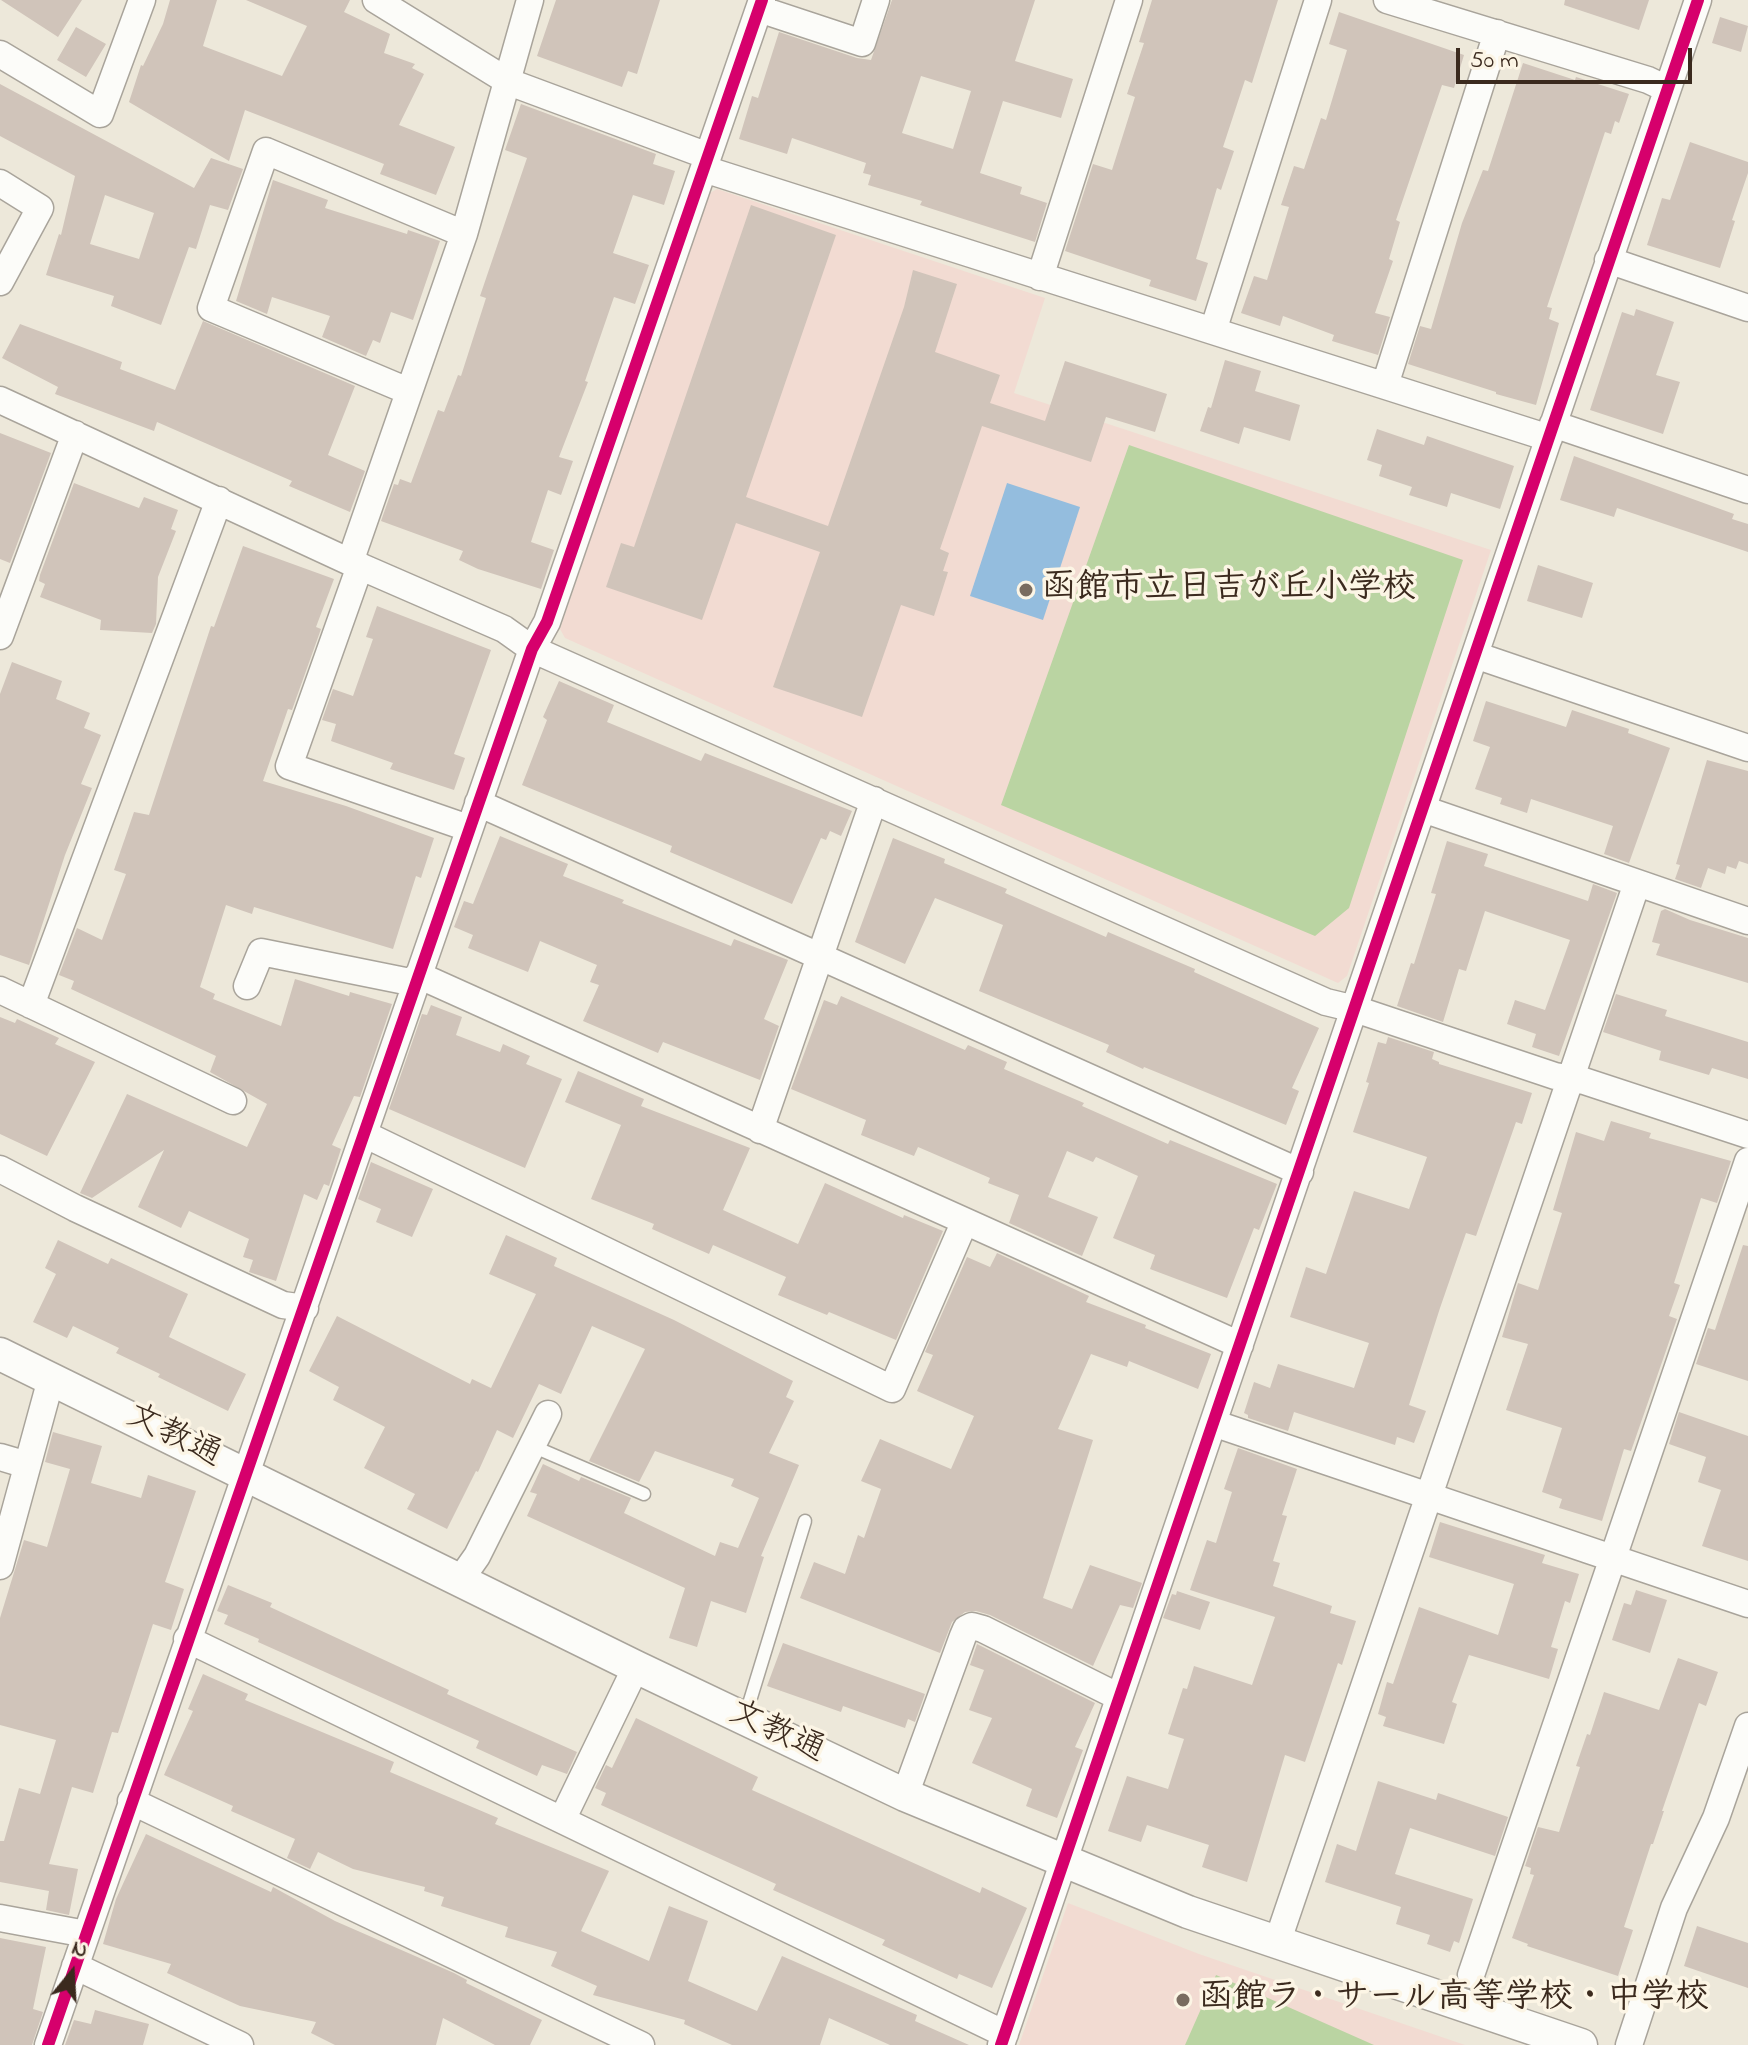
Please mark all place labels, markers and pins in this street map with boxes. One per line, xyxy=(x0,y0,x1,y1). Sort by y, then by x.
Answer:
place label: 函館市立日吉が丘小学校 xyxy=(1042,570,1416,610)
marker: 函館市立日吉が丘小学校 xyxy=(1017,581,1035,599)
place label: 函館ラ・サール高等学校・中学校 xyxy=(1199,1980,1709,2020)
marker: 函館ラ・サール高等学校・中学校 xyxy=(1174,1991,1192,2009)

